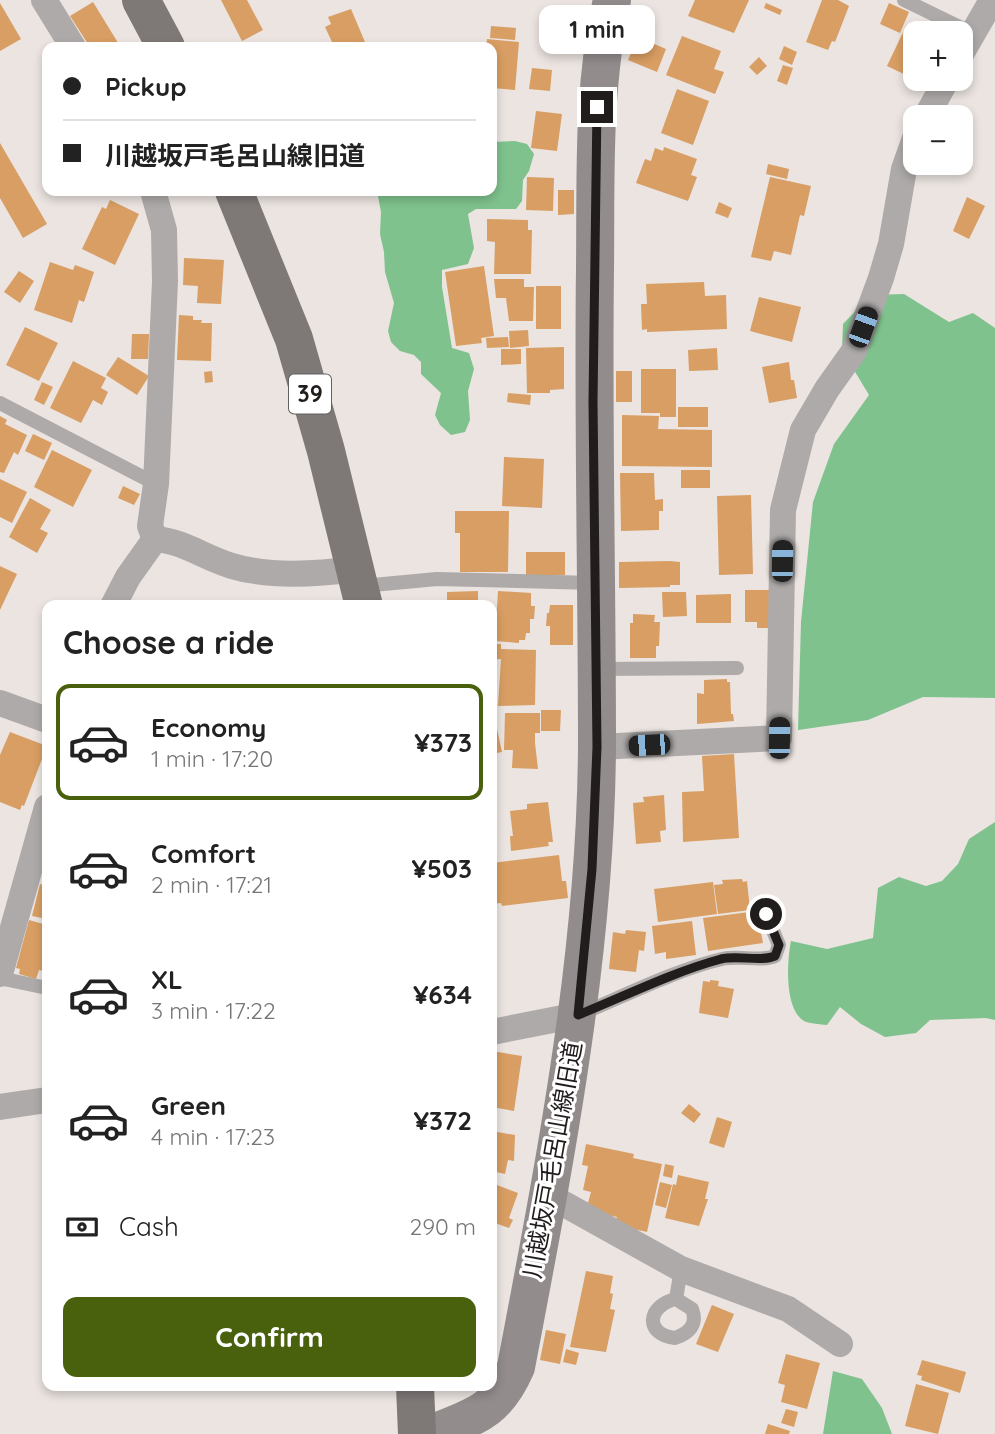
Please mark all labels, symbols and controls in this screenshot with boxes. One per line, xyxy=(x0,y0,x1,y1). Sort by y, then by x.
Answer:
callout: 1 min xyxy=(539,6,655,55)
text: 1 min xyxy=(569,15,625,44)
map controls xyxy=(903,21,973,175)
button: + xyxy=(903,21,973,91)
text: Pickup xyxy=(105,70,187,103)
route end xyxy=(581,91,613,123)
button: − xyxy=(903,105,973,175)
text: 川越坂戸毛呂山線旧道 xyxy=(105,139,365,172)
car xyxy=(846,304,881,350)
road number: 39 xyxy=(289,374,331,414)
car xyxy=(772,540,793,582)
text: Choose a ride xyxy=(63,622,275,662)
icon: car xyxy=(67,711,130,774)
text: Economy xyxy=(151,711,266,744)
car xyxy=(769,717,790,759)
text: ¥373 xyxy=(414,726,472,759)
car xyxy=(628,733,671,757)
text: 1 min · 17:20 xyxy=(151,744,273,773)
icon: car xyxy=(67,837,130,900)
text: Comfort xyxy=(151,837,256,870)
text: ¥503 xyxy=(412,852,472,885)
text: 2 min · 17:21 xyxy=(151,870,272,899)
route start xyxy=(750,898,782,930)
icon: car xyxy=(67,963,130,1026)
text: XL xyxy=(151,963,183,996)
text: ¥634 xyxy=(413,978,472,1011)
text: 3 min · 17:22 xyxy=(151,996,276,1025)
street label: 川越坂戸毛呂山線旧道 xyxy=(516,1039,588,1281)
icon: car xyxy=(67,1089,130,1152)
text: Green xyxy=(151,1089,226,1122)
text: ¥372 xyxy=(413,1104,472,1137)
text: 4 min · 17:23 xyxy=(151,1122,275,1151)
icon: cash xyxy=(63,1208,101,1246)
text: Cash xyxy=(119,1210,179,1243)
text: 290 m xyxy=(409,1212,476,1241)
button: Confirm xyxy=(63,1297,476,1377)

